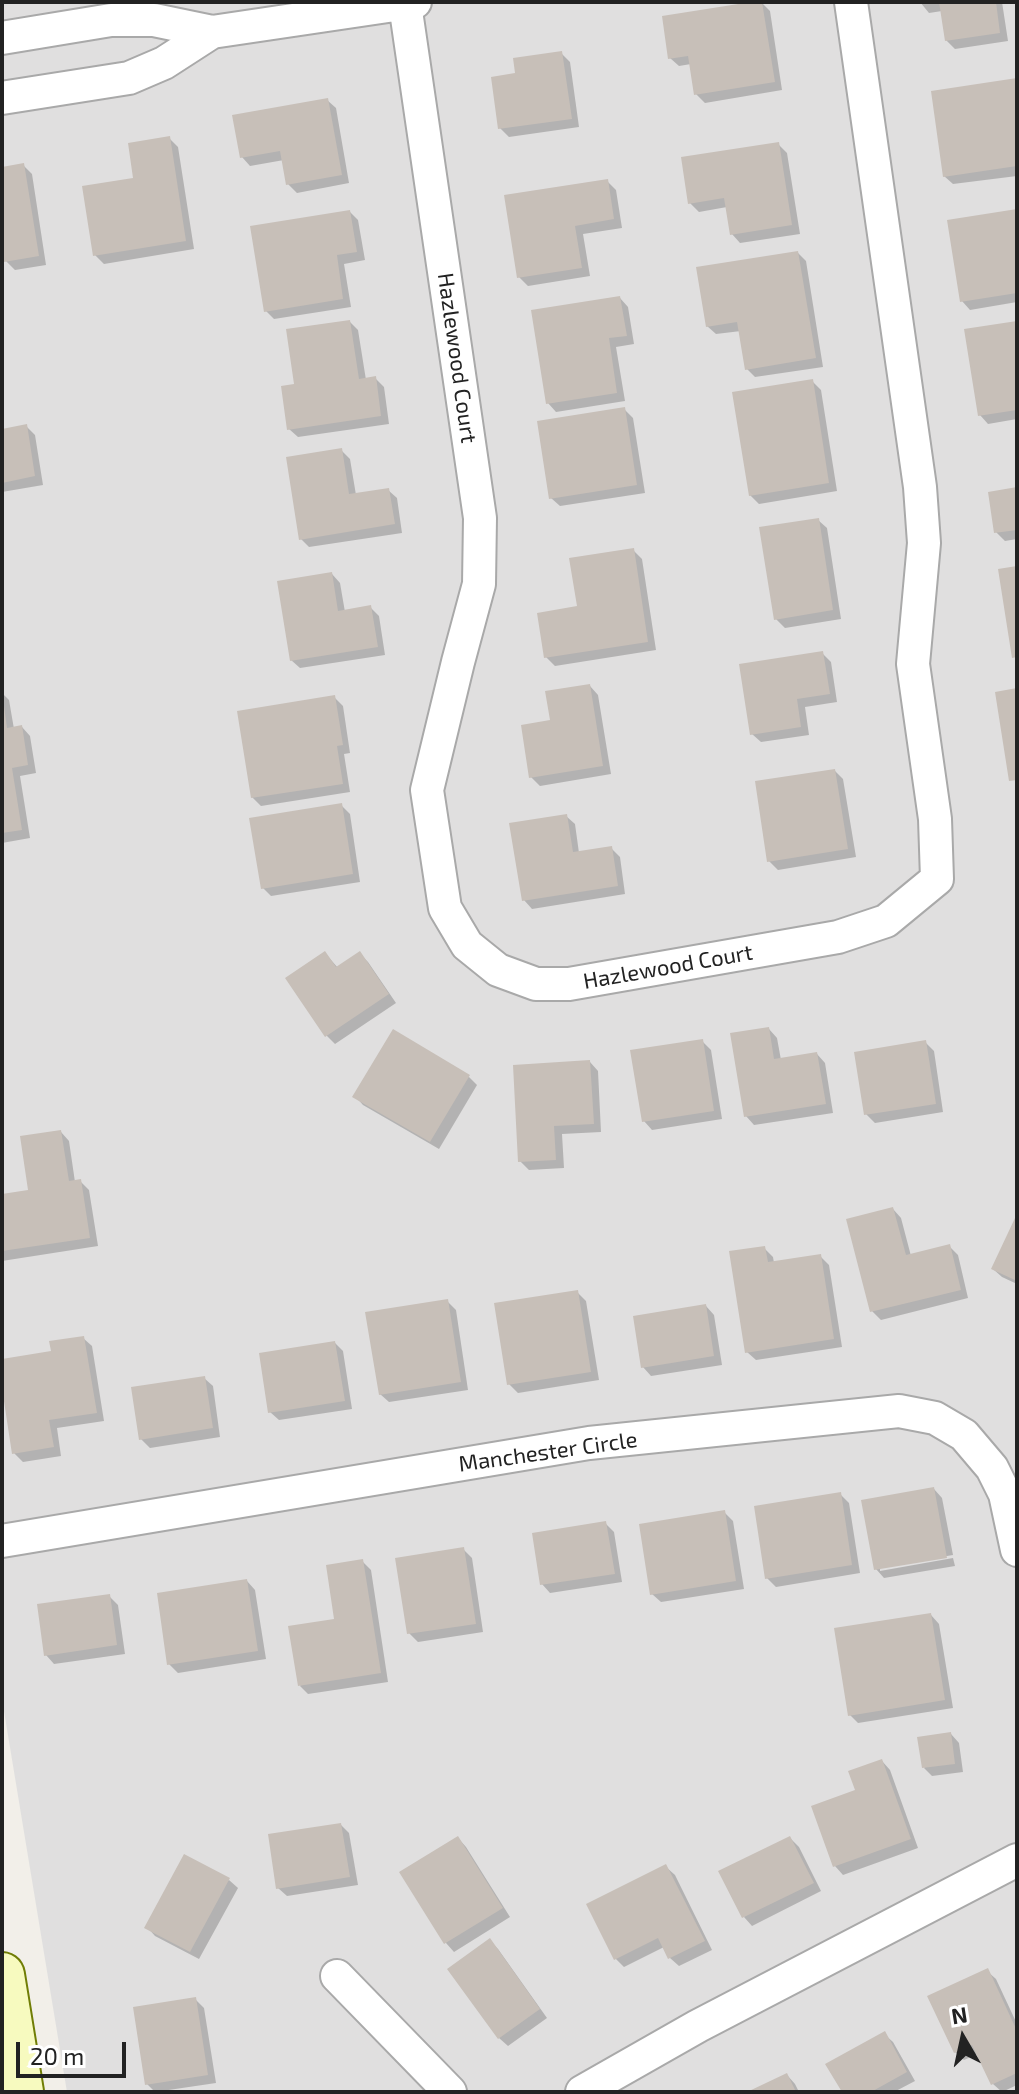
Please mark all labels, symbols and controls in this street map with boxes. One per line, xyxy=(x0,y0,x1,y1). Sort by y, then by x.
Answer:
street label: Hazlewood Court xyxy=(432,271,482,445)
street label: Hazlewood Court xyxy=(581,939,755,995)
street label: Manchester Circle xyxy=(457,1426,639,1478)
north arrow xyxy=(923,1998,1003,2078)
text: N xyxy=(949,2000,969,2028)
scale bar xyxy=(20,2026,130,2076)
text: 20 m xyxy=(30,2041,84,2070)

